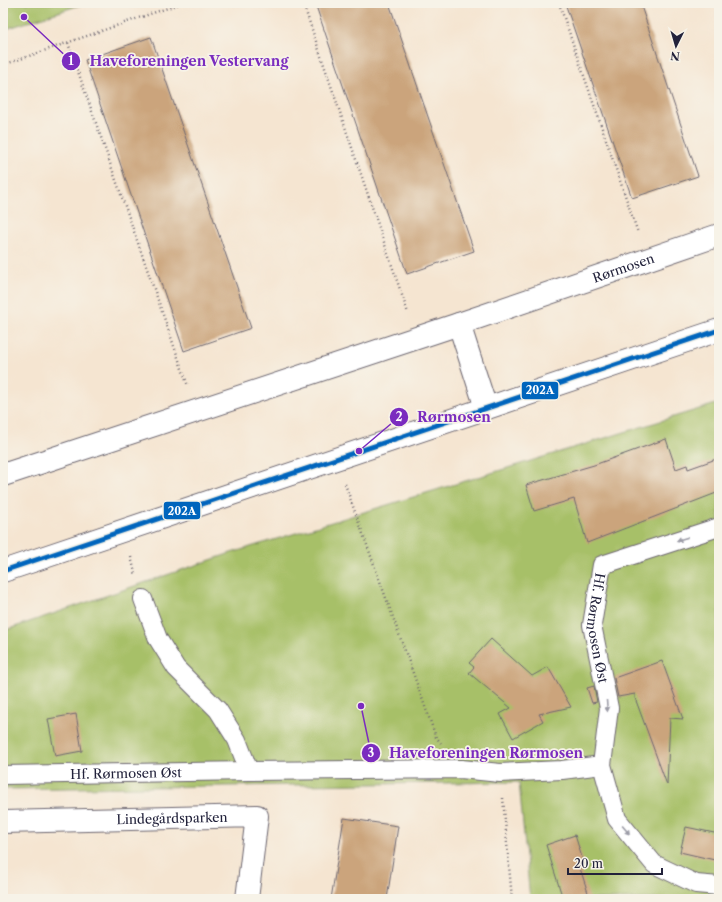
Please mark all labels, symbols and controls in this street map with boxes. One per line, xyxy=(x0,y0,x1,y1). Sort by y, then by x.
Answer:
north arrow xyxy=(656,26,696,66)
callout: Haveforeningen Vestervang xyxy=(61,48,297,74)
text: N xyxy=(669,49,681,63)
text: Haveforeningen Vestervang xyxy=(89,52,289,70)
text: 1 xyxy=(68,53,74,68)
street label: Rørmosen xyxy=(590,250,656,286)
line badge: 202A xyxy=(521,381,559,400)
text: 202A xyxy=(526,383,555,397)
callout: Rørmosen xyxy=(389,404,499,430)
text: Rørmosen xyxy=(417,408,491,426)
text: 2 xyxy=(395,409,403,424)
line badge: 202A xyxy=(163,501,201,520)
text: 202A xyxy=(168,504,197,518)
one-way arrow xyxy=(676,536,688,542)
street label: Hf. Rørmosen Øst xyxy=(583,572,612,685)
one-way arrow xyxy=(604,700,611,712)
callout: Haveforeningen Rørmosen xyxy=(361,740,591,766)
text: Haveforeningen Rørmosen xyxy=(389,744,584,762)
text: 3 xyxy=(368,745,375,760)
street label: Hf. Rørmosen Øst xyxy=(70,764,182,782)
street label: Lindegårdsparken xyxy=(116,809,228,827)
one-way arrow xyxy=(622,825,631,836)
scale bar xyxy=(568,850,662,876)
text: 20 m xyxy=(574,856,603,871)

